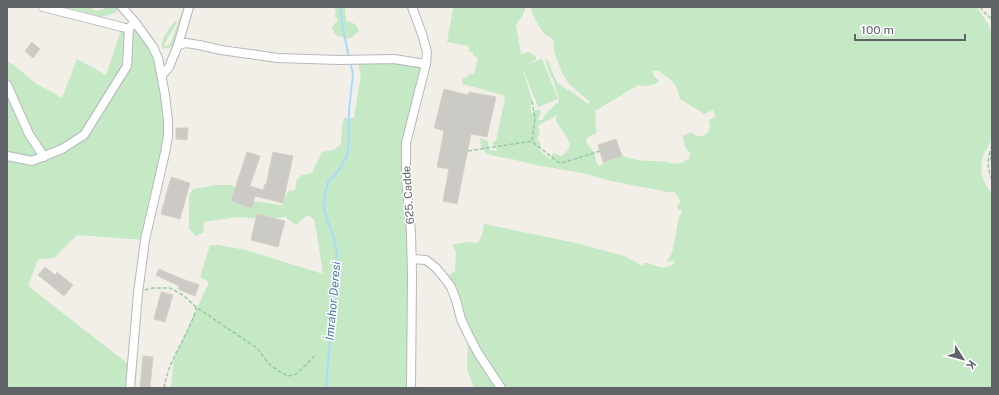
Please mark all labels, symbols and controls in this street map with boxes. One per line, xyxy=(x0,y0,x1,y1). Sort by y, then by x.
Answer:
scale bar xyxy=(855,16,965,42)
text: 100 m xyxy=(861,23,894,37)
street label: 625. Cadde xyxy=(400,165,416,225)
water label: İmrahor Deresi xyxy=(323,261,343,341)
north arrow xyxy=(943,339,983,379)
text: K xyxy=(964,358,978,372)

